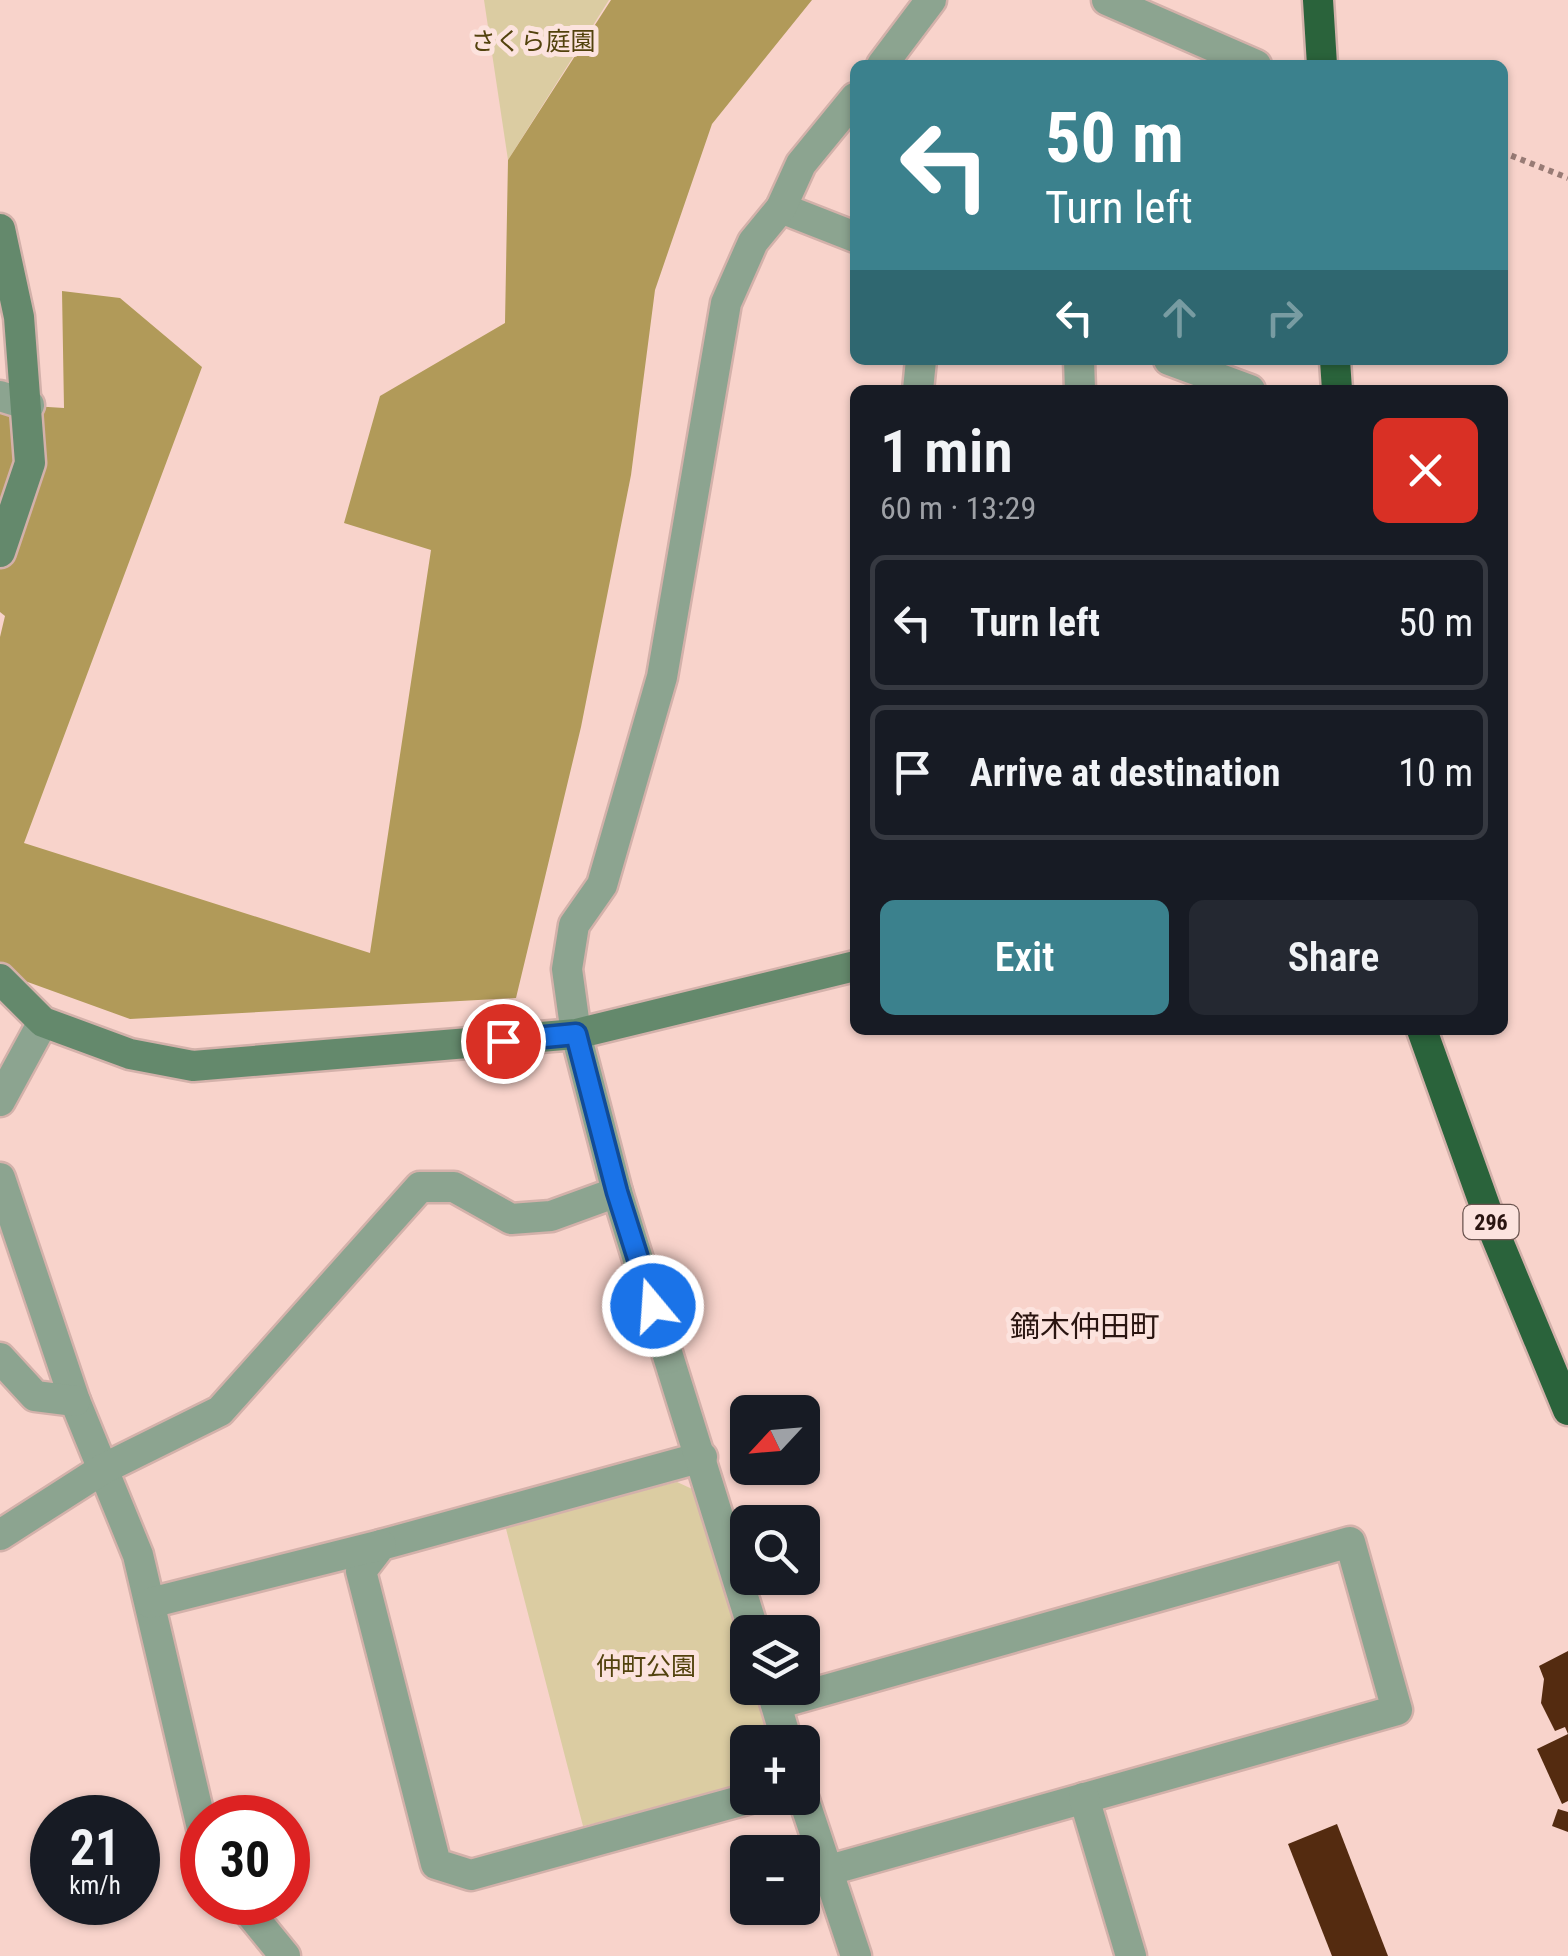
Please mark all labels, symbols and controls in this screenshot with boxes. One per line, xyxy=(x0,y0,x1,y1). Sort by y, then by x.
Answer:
park label: さくら庭園 xyxy=(470,27,596,56)
text: 50 m xyxy=(1045,97,1184,179)
icon: left xyxy=(880,100,1010,230)
text: Turn left xyxy=(1045,181,1193,234)
icon: left xyxy=(1047,290,1102,345)
icon: ahead xyxy=(1152,290,1207,345)
icon: right xyxy=(1257,290,1312,345)
text: 1 min xyxy=(880,416,1013,487)
button: close xyxy=(1373,418,1478,523)
text: 60 m · 13:29 xyxy=(880,489,1036,527)
icon: left xyxy=(885,595,940,650)
text: Turn left xyxy=(970,601,1100,645)
text: 50 m xyxy=(1398,601,1473,645)
icon: arrive xyxy=(885,745,940,800)
text: Arrive at destination xyxy=(970,751,1280,795)
text: 10 m xyxy=(1398,751,1473,795)
button: Exit xyxy=(880,900,1169,1015)
button: Share xyxy=(1189,900,1478,1015)
pin xyxy=(461,999,546,1084)
icon: arrive xyxy=(476,1014,531,1069)
road number: 296 xyxy=(1464,1205,1518,1239)
position arrow xyxy=(601,1254,705,1358)
district label: 鏑木仲田町 xyxy=(1010,1309,1160,1344)
north arrow xyxy=(730,1395,820,1485)
map controls xyxy=(730,1395,820,1925)
button: search xyxy=(730,1505,820,1595)
button: layers xyxy=(730,1615,820,1705)
park label: 仲町公園 xyxy=(596,1652,696,1681)
button: + xyxy=(730,1725,820,1815)
speed limit sign: 30 xyxy=(180,1795,310,1925)
text: 21 xyxy=(70,1819,120,1877)
button: − xyxy=(730,1835,820,1925)
text: km/h xyxy=(69,1871,121,1900)

